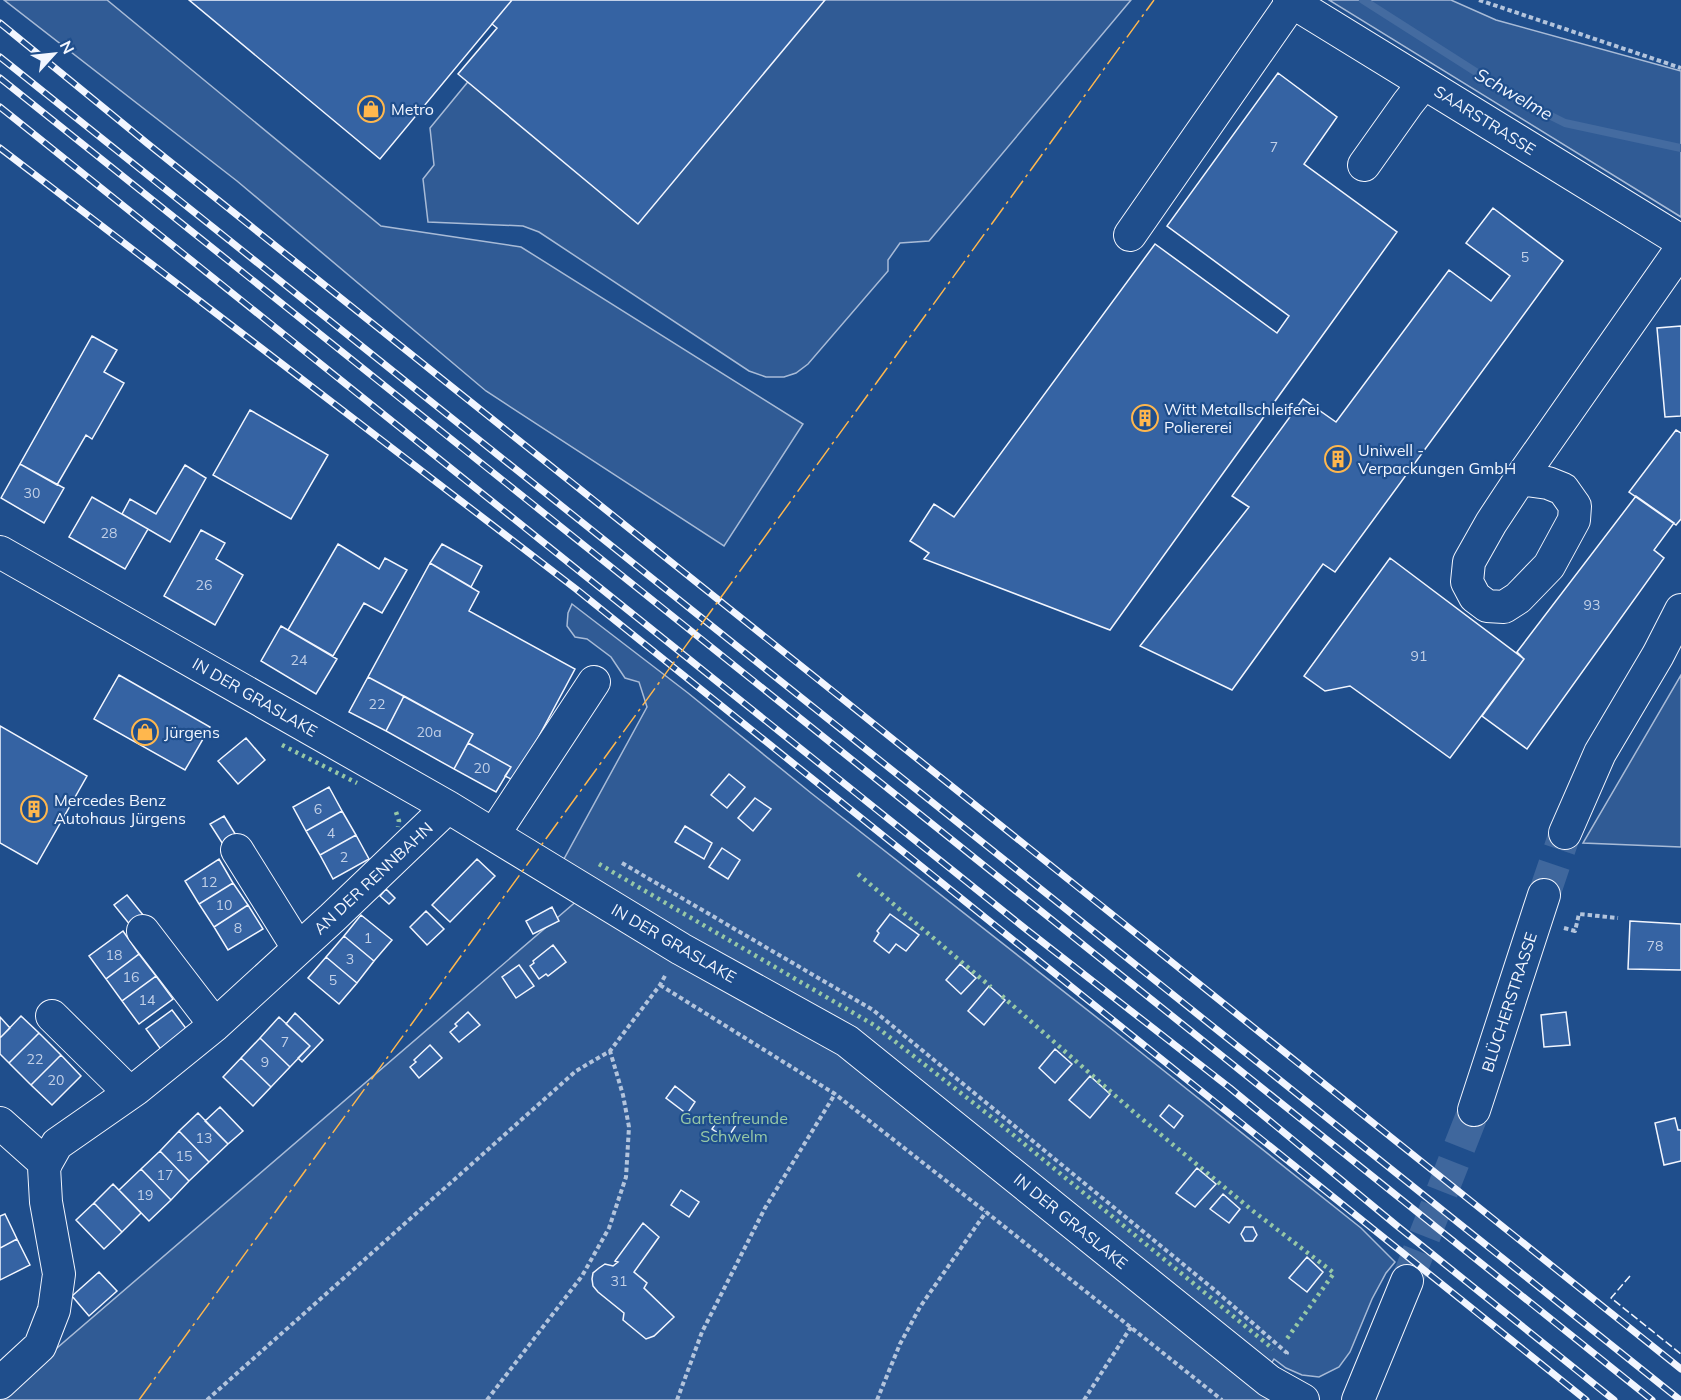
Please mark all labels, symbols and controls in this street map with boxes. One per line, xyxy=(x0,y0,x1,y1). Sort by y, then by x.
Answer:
north arrow xyxy=(24,24,84,84)
text: N xyxy=(56,37,79,57)
water label: Schwelme xyxy=(1471,63,1557,126)
street label: SAARSTRASSE xyxy=(1431,81,1539,159)
shop icon: Metro xyxy=(356,94,386,124)
place label: Metro xyxy=(391,99,434,119)
house number: 7 xyxy=(1270,138,1278,156)
house number: 5 xyxy=(1521,248,1529,266)
place label: Witt Metallschleiferei Poliererei xyxy=(1164,399,1320,437)
building icon: Witt Metallschleiferei Poliererei xyxy=(1130,403,1160,433)
place label: Uniwell - Verpackungen GmbH xyxy=(1358,440,1516,478)
building icon: Uniwell - Verpackungen GmbH xyxy=(1323,444,1353,474)
house number: 30 xyxy=(24,484,40,502)
house number: 28 xyxy=(101,524,117,542)
house number: 26 xyxy=(196,576,212,594)
house number: 93 xyxy=(1584,596,1600,614)
house number: 91 xyxy=(1411,647,1427,665)
house number: 24 xyxy=(291,651,308,669)
street label: IN DER GRASLAKE xyxy=(189,653,321,741)
house number: 22 xyxy=(369,695,385,713)
shop icon: Jürgens xyxy=(130,717,160,747)
place label: Jürgens xyxy=(164,722,220,742)
house number: 20a xyxy=(416,723,442,741)
house number: 20 xyxy=(474,759,490,777)
place label: Mercedes Benz Autohaus Jürgens xyxy=(54,790,186,828)
building icon: Mercedes Benz Autohaus Jürgens xyxy=(19,794,49,824)
house number: 6 xyxy=(314,800,322,818)
street label: AN DER RENNBAHN xyxy=(309,818,437,938)
house number: 4 xyxy=(327,824,336,842)
house number: 2 xyxy=(340,848,348,866)
house number: 12 xyxy=(201,873,217,891)
house number: 10 xyxy=(216,896,232,914)
street label: IN DER GRASLAKE xyxy=(608,899,740,987)
house number: 8 xyxy=(234,919,242,937)
house number: 1 xyxy=(364,929,372,947)
street label: BLÜCHERSTRASSE xyxy=(1477,930,1541,1074)
house number: 78 xyxy=(1647,937,1663,955)
house number: 18 xyxy=(106,946,122,964)
house number: 3 xyxy=(346,950,354,968)
house number: 16 xyxy=(123,968,139,986)
house number: 5 xyxy=(329,971,337,989)
house number: 14 xyxy=(139,991,156,1009)
house number: 7 xyxy=(281,1033,289,1051)
house number: 22 xyxy=(27,1050,43,1068)
house number: 9 xyxy=(261,1053,269,1071)
house number: 20 xyxy=(48,1071,64,1089)
park label: Gartenfreunde Schwelm xyxy=(680,1108,788,1146)
house number: 13 xyxy=(196,1129,212,1147)
house number: 15 xyxy=(176,1147,192,1165)
house number: 17 xyxy=(157,1166,173,1184)
street label: IN DER GRASLAKE xyxy=(1010,1169,1132,1273)
house number: 19 xyxy=(137,1186,153,1204)
house number: 31 xyxy=(611,1272,627,1290)

